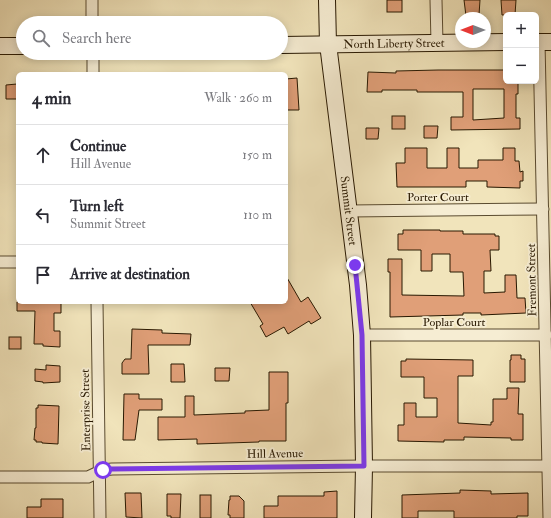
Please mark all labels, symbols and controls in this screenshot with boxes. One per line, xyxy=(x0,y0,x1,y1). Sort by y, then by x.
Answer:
north arrow xyxy=(455,12,491,48)
map controls xyxy=(503,12,539,84)
button: + xyxy=(503,12,539,48)
search box xyxy=(16,16,288,60)
icon: search xyxy=(30,27,52,49)
text: Search here xyxy=(62,29,131,48)
street label: North Liberty Street xyxy=(343,35,445,52)
button: − xyxy=(503,48,539,84)
text: 4 min xyxy=(32,88,71,109)
text: Walk · 260 m xyxy=(204,90,272,106)
text: Continue xyxy=(70,137,126,156)
icon: ahead xyxy=(32,144,54,166)
text: 150 m xyxy=(242,147,272,163)
text: Hill Avenue xyxy=(70,156,131,172)
street label: Summit Street xyxy=(337,175,361,246)
street label: Porter Court xyxy=(407,190,469,205)
text: Turn left xyxy=(70,197,124,216)
icon: left xyxy=(32,204,54,226)
text: 110 m xyxy=(243,207,272,223)
text: Summit Street xyxy=(70,216,146,232)
street label: Fremont Street xyxy=(524,243,540,317)
route end xyxy=(346,256,364,274)
icon: arrive xyxy=(32,264,54,286)
text: Arrive at destination xyxy=(70,265,190,284)
street label: Poplar Court xyxy=(423,315,485,330)
street label: Enterprise Street xyxy=(78,369,94,451)
street label: Hill Avenue xyxy=(247,446,303,462)
route start xyxy=(94,461,112,479)

